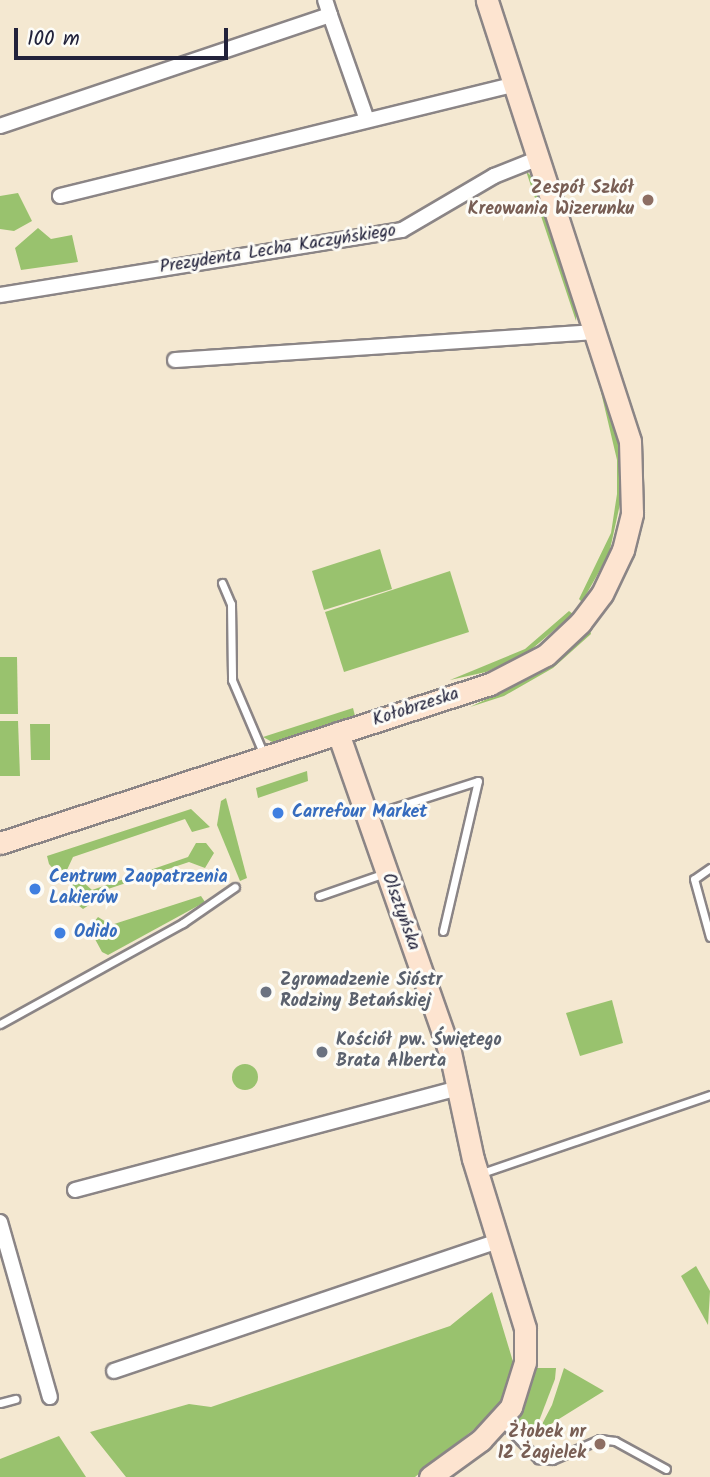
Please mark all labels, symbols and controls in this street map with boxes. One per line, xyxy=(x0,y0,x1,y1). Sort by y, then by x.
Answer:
scale bar xyxy=(18,14,231,58)
text: 100 m xyxy=(27,23,80,56)
place label: Zespół Szkół Kreowania Wizerunku xyxy=(468,179,634,222)
marker: Zespół Szkół Kreowania Wizerunku xyxy=(640,192,656,208)
street label: Prezydenta Lecha Kaczyńskiego xyxy=(158,221,398,279)
street label: Kołobrzeska xyxy=(370,684,462,732)
place label: Carrefour Market xyxy=(292,802,427,824)
marker: Carrefour Market xyxy=(270,805,286,821)
place label: Centrum Zaopatrzenia Lakierów xyxy=(49,868,228,910)
street label: Olsztyńska xyxy=(376,870,424,954)
marker: Centrum Zaopatrzenia Lakierów xyxy=(27,881,43,897)
place label: Odido xyxy=(74,922,117,944)
marker: Odido xyxy=(52,925,68,941)
place label: Zgromadzenie Sióstr Rodziny Betańskiej xyxy=(280,971,442,1014)
marker: Zgromadzenie Sióstr Rodziny Betańskiej xyxy=(258,984,274,1000)
place label: Kościół pw. Świętego Brata Alberta xyxy=(336,1031,502,1074)
marker: Kościół pw. Świętego Brata Alberta xyxy=(314,1044,330,1060)
place label: Żłobek nr 12 Żagielek xyxy=(498,1423,586,1466)
marker: Żłobek nr 12 Żagielek xyxy=(592,1436,608,1452)

